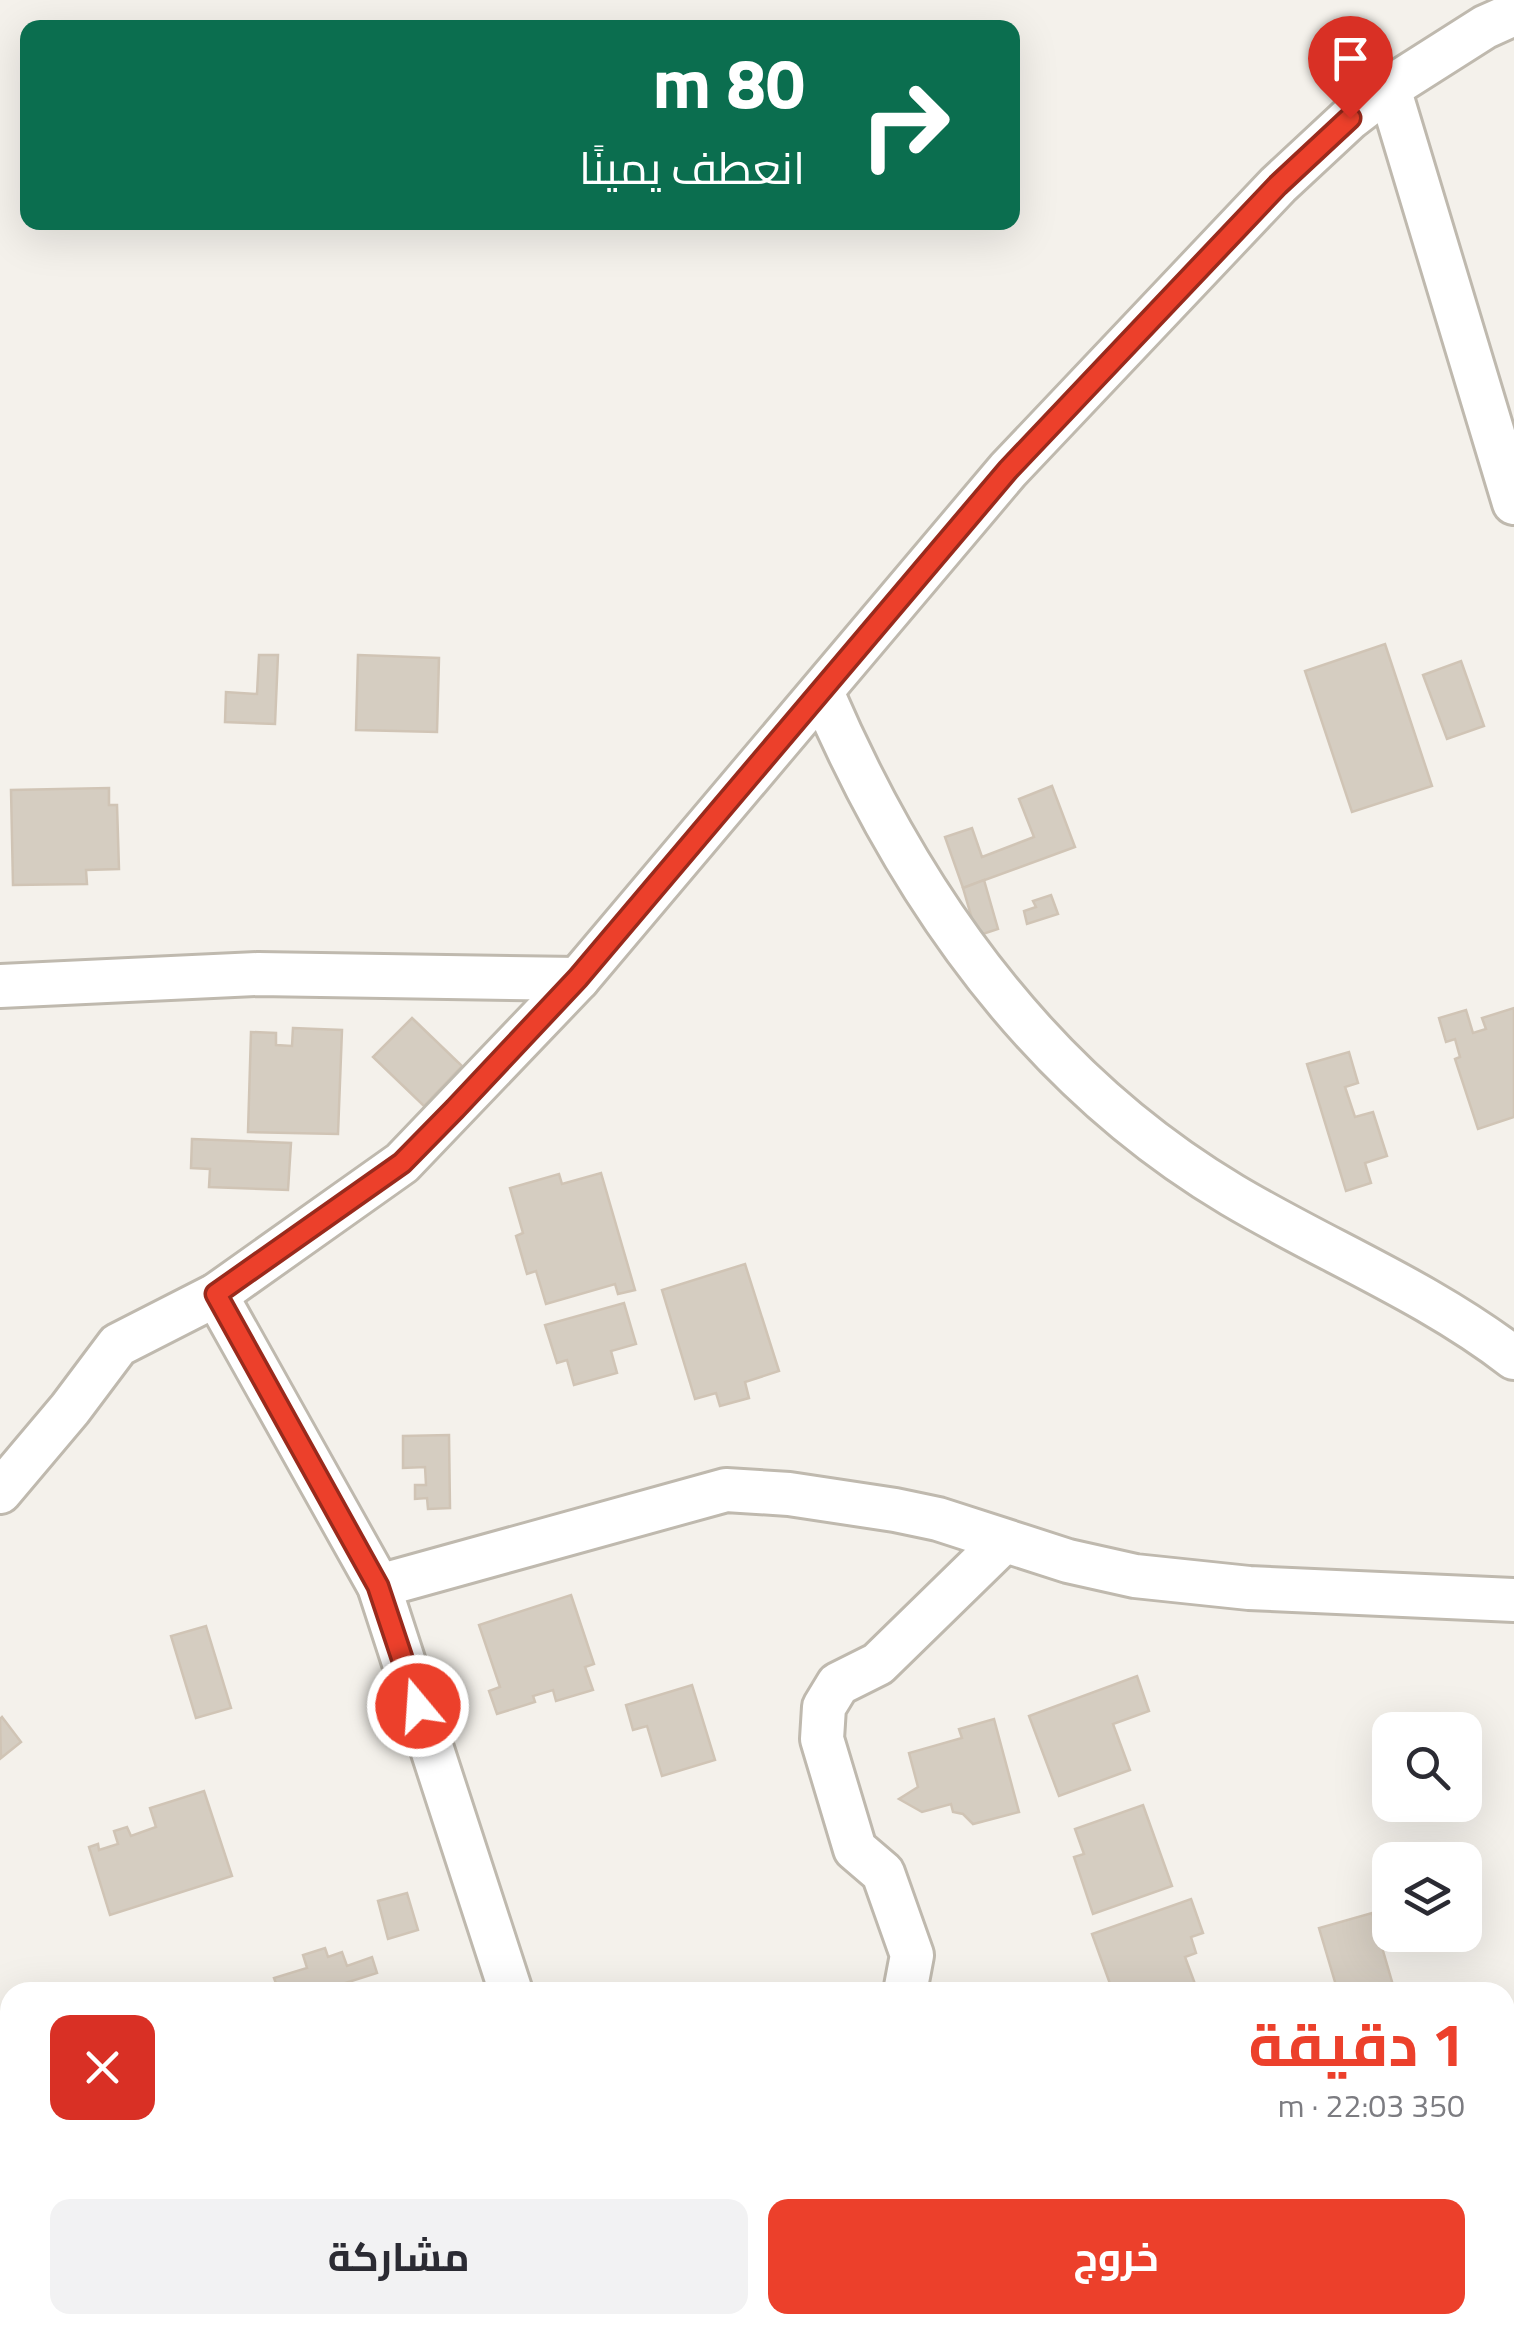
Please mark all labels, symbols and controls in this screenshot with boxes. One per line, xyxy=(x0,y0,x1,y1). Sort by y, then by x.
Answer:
pin xyxy=(1308,16,1393,119)
text: 80 m xyxy=(652,29,805,135)
icon: arrive xyxy=(1323,31,1378,86)
icon: right xyxy=(840,60,970,190)
text: انعطف يمينًا xyxy=(579,133,805,201)
position arrow xyxy=(366,1654,470,1758)
map controls xyxy=(1372,1712,1482,1952)
button: search xyxy=(1372,1712,1482,1822)
button: layers xyxy=(1372,1842,1482,1952)
text: 1 دقيقة xyxy=(1249,1998,1465,2089)
button: close xyxy=(50,2015,155,2120)
text: 350 m · 22:03 xyxy=(1278,2081,1465,2129)
button: مشاركة xyxy=(50,2199,748,2314)
button: خروج xyxy=(768,2199,1465,2314)

